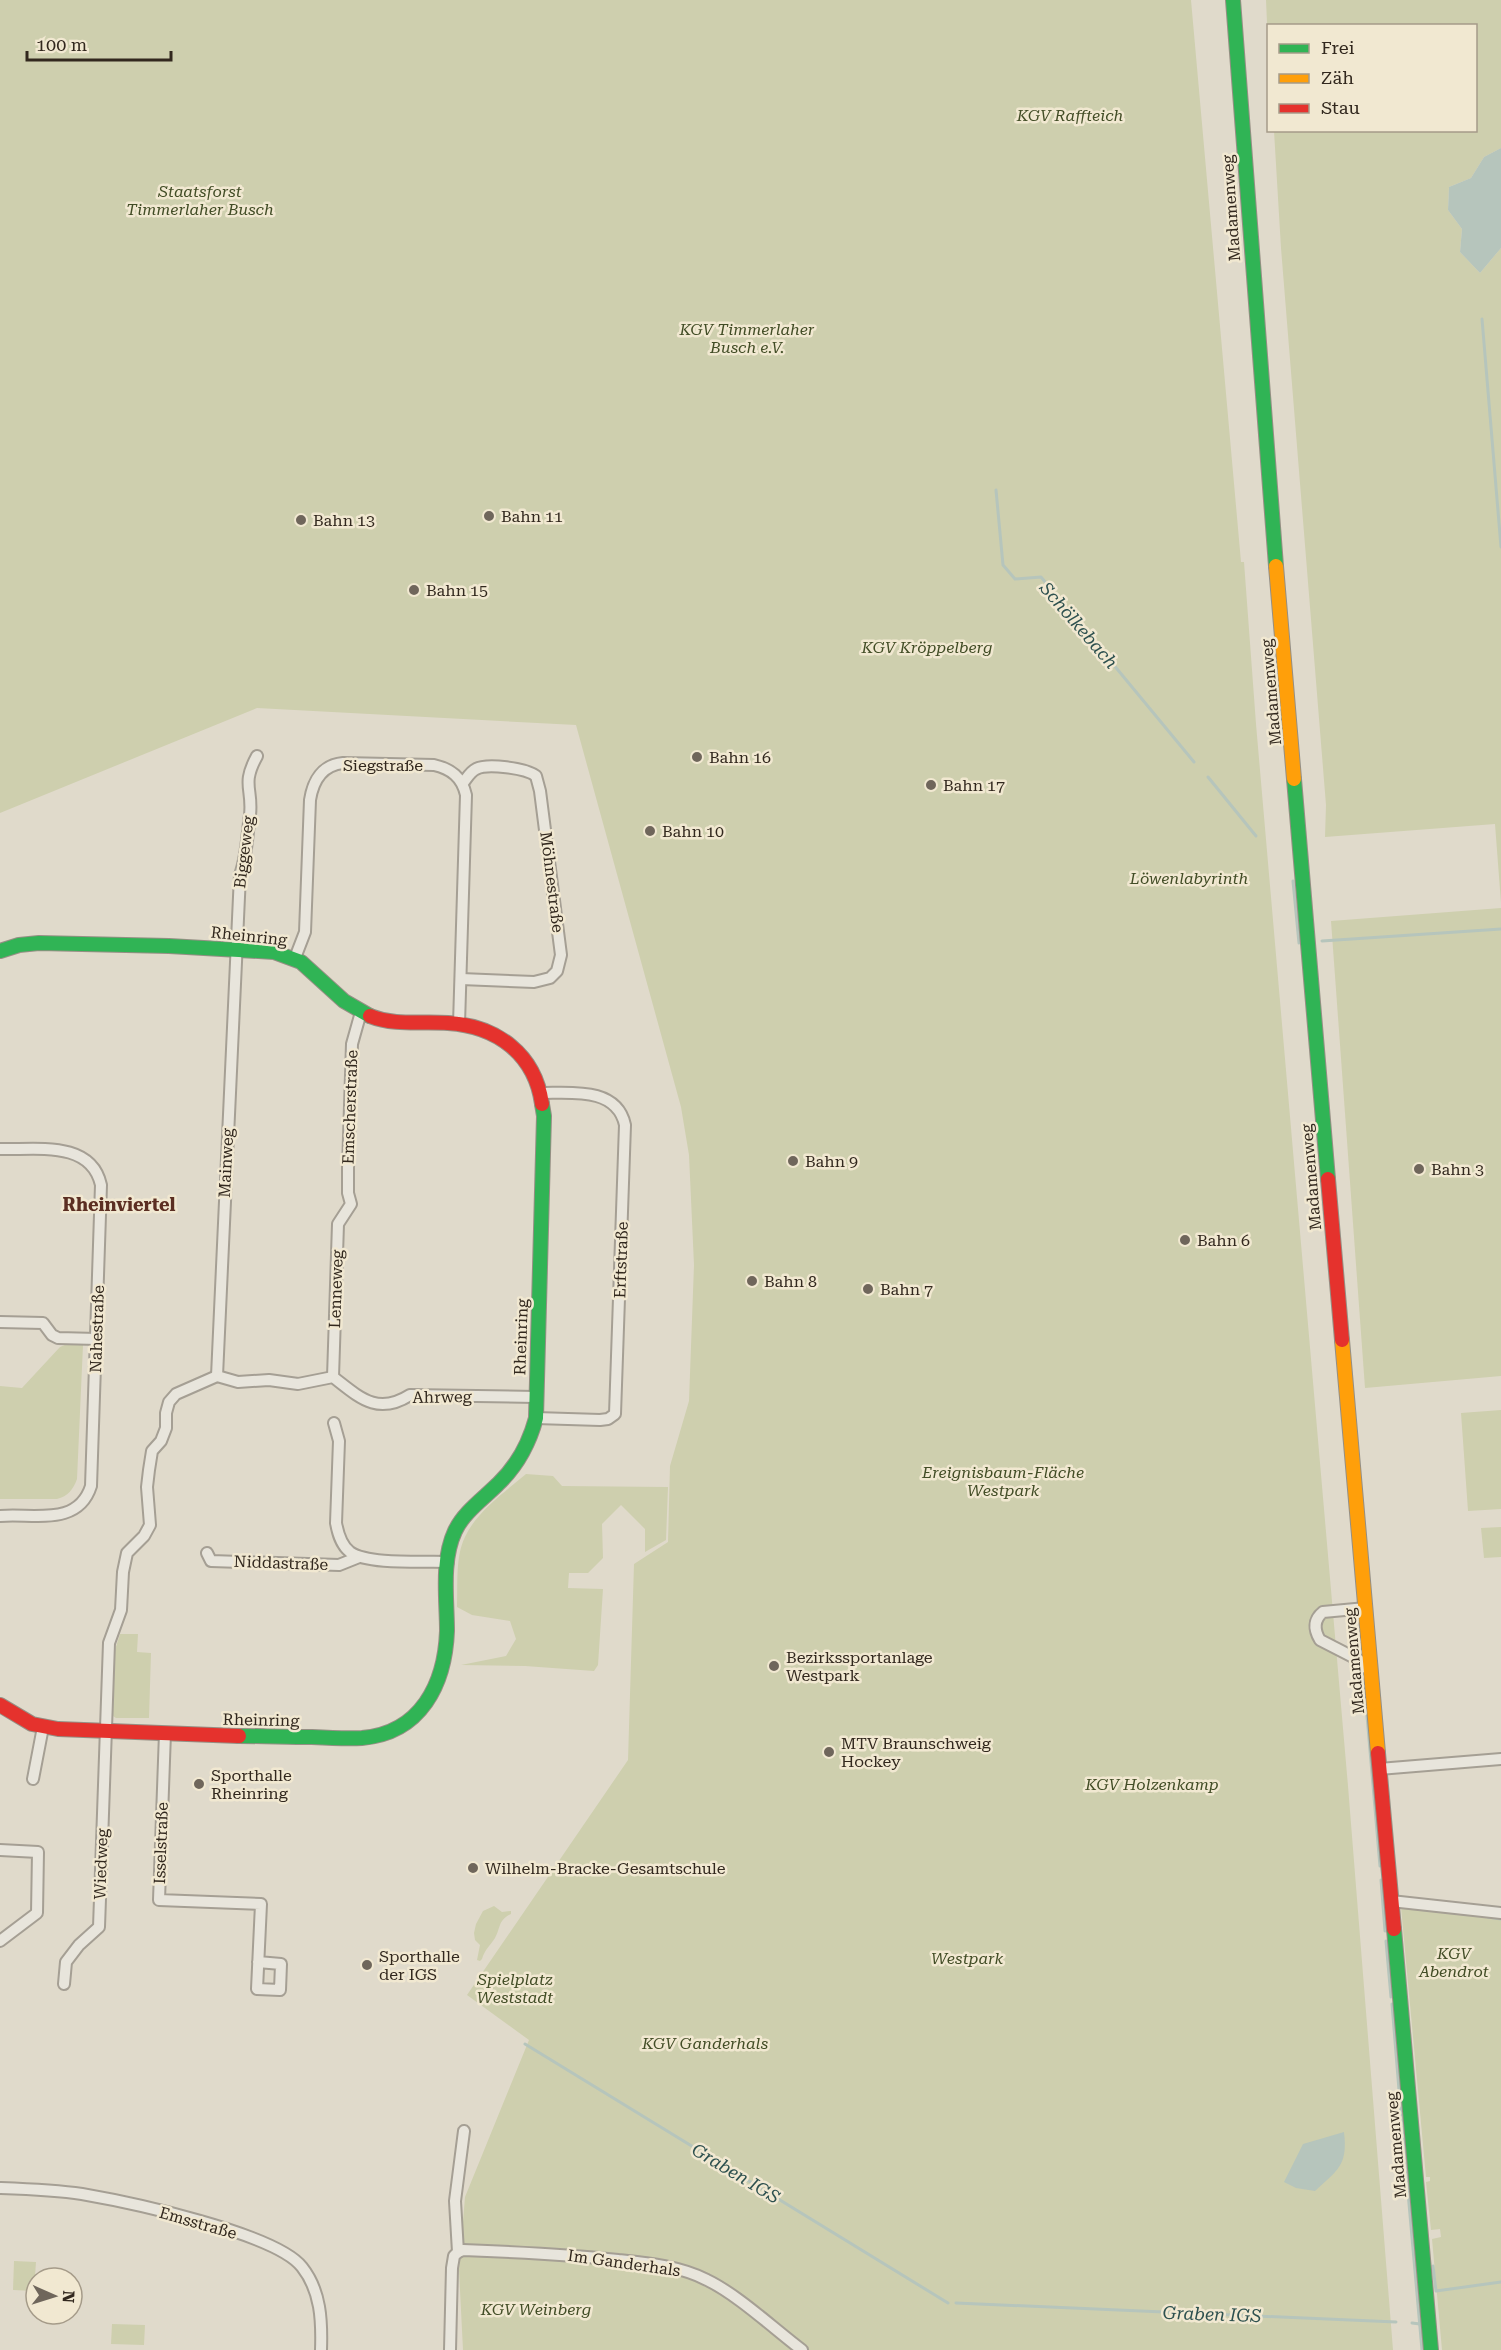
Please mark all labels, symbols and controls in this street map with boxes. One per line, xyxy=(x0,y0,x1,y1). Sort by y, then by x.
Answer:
scale bar xyxy=(27,24,171,62)
legend xyxy=(1267,24,1477,132)
text: 100 m xyxy=(36,34,87,55)
text: Frei xyxy=(1321,37,1355,58)
text: Zäh xyxy=(1321,67,1354,88)
text: Stau xyxy=(1321,97,1360,118)
park label: KGV Raffteich xyxy=(1016,106,1124,125)
street label: Madamenweg xyxy=(1218,153,1244,262)
park label: Staatsforst Timmerlaher Busch xyxy=(126,182,274,219)
park label: KGV Timmerlaher Busch e.V. xyxy=(678,320,815,357)
place label: Bahn 11 xyxy=(501,507,563,526)
marker: Bahn 11 xyxy=(482,509,496,523)
place label: Bahn 13 xyxy=(313,511,375,530)
marker: Bahn 13 xyxy=(294,513,308,527)
water label: Schölkebach xyxy=(1035,577,1122,673)
place label: Bahn 15 xyxy=(426,581,488,600)
marker: Bahn 15 xyxy=(407,583,421,597)
street label: Madamenweg xyxy=(1257,637,1285,746)
park label: KGV Kröppelberg xyxy=(861,638,992,657)
place label: Bahn 16 xyxy=(709,748,771,767)
marker: Bahn 16 xyxy=(690,750,704,764)
street label: Siegstraße xyxy=(343,756,423,775)
place label: Bahn 17 xyxy=(943,776,1005,795)
marker: Bahn 17 xyxy=(924,778,938,792)
street label: Biggeweg xyxy=(230,814,258,889)
place label: Bahn 10 xyxy=(662,822,724,841)
marker: Bahn 10 xyxy=(643,824,657,838)
street label: Möhnestraße xyxy=(536,830,568,934)
park label: Löwenlabyrinth xyxy=(1129,869,1248,888)
street label: Rheinring xyxy=(210,923,289,950)
street label: Emscherstraße xyxy=(339,1049,361,1165)
street label: Madamenweg xyxy=(1297,1122,1325,1231)
street label: Mainweg xyxy=(215,1127,237,1198)
place label: Bahn 9 xyxy=(805,1152,858,1171)
marker: Bahn 9 xyxy=(786,1154,800,1168)
place label: Bahn 3 xyxy=(1431,1160,1484,1179)
marker: Bahn 3 xyxy=(1412,1162,1426,1176)
district label: Rheinviertel xyxy=(63,1194,176,1215)
street label: Erftstraße xyxy=(610,1221,632,1299)
place label: Bahn 6 xyxy=(1197,1231,1250,1250)
marker: Bahn 6 xyxy=(1178,1233,1192,1247)
street label: Lenneweg xyxy=(325,1248,347,1329)
place label: Bahn 8 xyxy=(764,1272,817,1291)
marker: Bahn 8 xyxy=(745,1274,759,1288)
place label: Bahn 7 xyxy=(880,1280,933,1299)
marker: Bahn 7 xyxy=(861,1282,875,1296)
street label: Nahestraße xyxy=(86,1285,108,1373)
street label: Rheinring xyxy=(510,1297,532,1376)
street label: Ahrweg xyxy=(412,1387,473,1407)
park label: Ereignisbaum-Fläche Westpark xyxy=(921,1463,1084,1500)
street label: Niddastraße xyxy=(233,1552,329,1574)
street label: Madamenweg xyxy=(1340,1606,1368,1715)
place label: Bezirkssportanlage Westpark xyxy=(786,1648,933,1685)
marker: Bezirkssportanlage Westpark xyxy=(767,1659,781,1673)
street label: Rheinring xyxy=(222,1710,300,1730)
place label: MTV Braunschweig Hockey xyxy=(841,1734,992,1771)
marker: MTV Braunschweig Hockey xyxy=(822,1745,836,1759)
place label: Sporthalle Rheinring xyxy=(211,1766,292,1803)
park label: KGV Holzenkamp xyxy=(1084,1775,1219,1794)
marker: Sporthalle Rheinring xyxy=(192,1777,206,1791)
street label: Isselstraße xyxy=(150,1801,172,1884)
street label: Wiedweg xyxy=(90,1827,112,1900)
place label: Wilhelm-Bracke-Gesamtschule xyxy=(485,1859,726,1878)
marker: Wilhelm-Bracke-Gesamtschule xyxy=(466,1861,480,1875)
park label: KGV Abendrot xyxy=(1418,1944,1489,1981)
place label: Sporthalle der IGS xyxy=(379,1947,460,1984)
park label: Westpark xyxy=(931,1949,1003,1968)
marker: Sporthalle der IGS xyxy=(360,1958,374,1972)
park label: Spielplatz Weststadt xyxy=(476,1970,553,2007)
park label: KGV Ganderhals xyxy=(641,2034,768,2053)
street label: Madamenweg xyxy=(1382,2090,1410,2199)
water label: Graben IGS xyxy=(688,2139,784,2207)
street label: Emsstraße xyxy=(157,2203,239,2243)
street label: Im Ganderhals xyxy=(566,2246,682,2280)
north arrow xyxy=(24,2266,84,2326)
text: N xyxy=(59,2290,78,2303)
park label: KGV Weinberg xyxy=(480,2300,591,2319)
water label: Graben IGS xyxy=(1162,2302,1262,2326)

